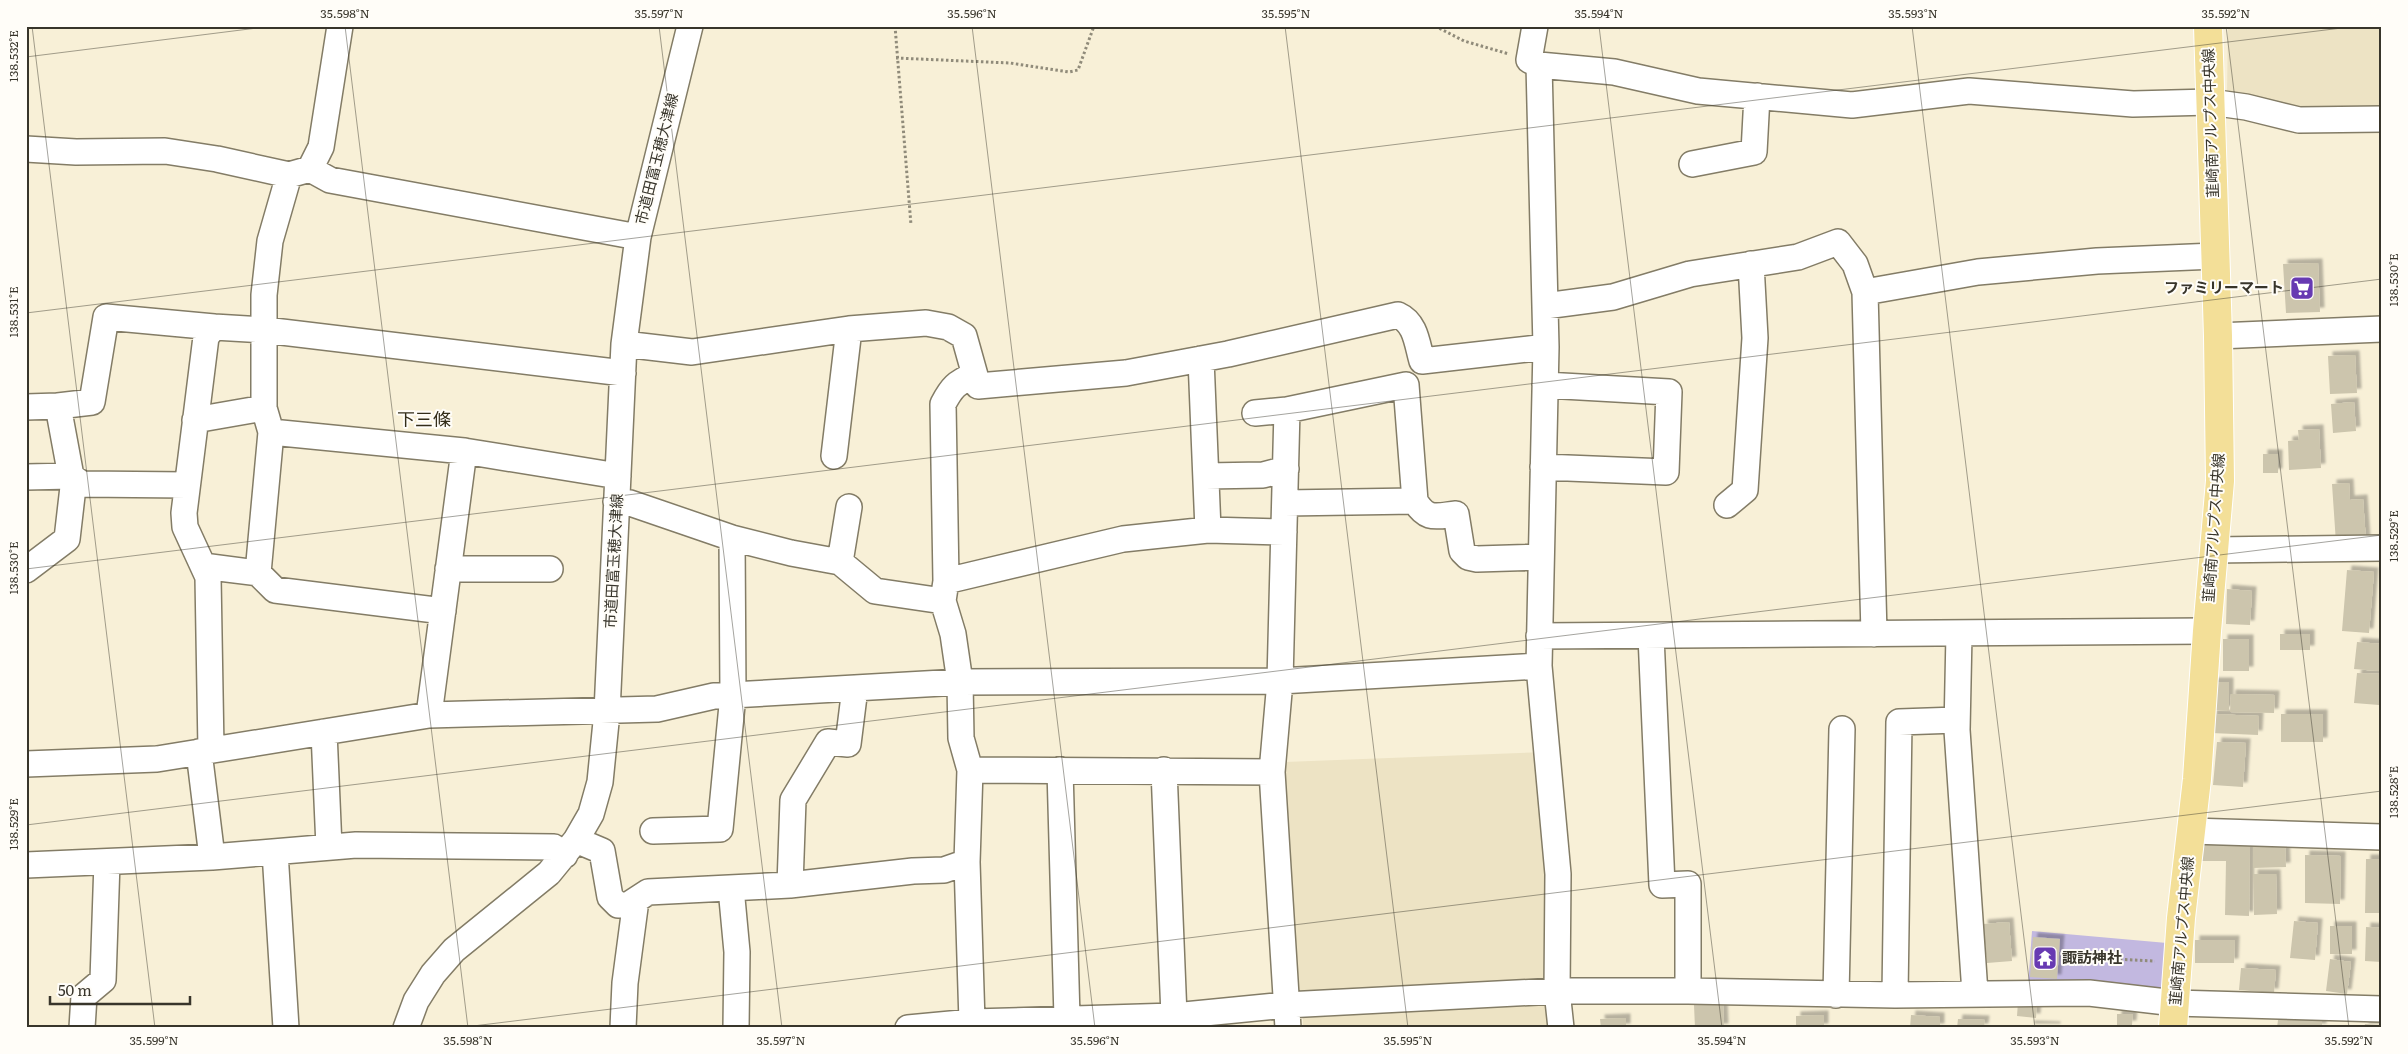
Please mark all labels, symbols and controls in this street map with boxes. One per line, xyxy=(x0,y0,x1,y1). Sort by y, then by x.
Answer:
text: 35.598°N xyxy=(320,4,370,22)
text: 35.597°N xyxy=(635,4,683,22)
text: 35.596°N xyxy=(947,4,997,22)
text: 35.595°N xyxy=(1262,4,1310,22)
text: 35.594°N xyxy=(1574,4,1624,22)
text: 35.593°N xyxy=(1888,4,1938,22)
text: 35.592°N xyxy=(2202,4,2250,22)
text: 138.532°E xyxy=(4,30,22,82)
street label: 韮崎南アルプス中央線 xyxy=(2195,48,2224,198)
street label: 市道田富玉穂大津線 xyxy=(628,90,683,227)
text: 138.530°E xyxy=(2384,253,2402,307)
place label: ファミリーマート xyxy=(2164,275,2284,298)
supermarket icon: ファミリーマート xyxy=(2289,275,2315,301)
text: 138.531°E xyxy=(4,286,22,338)
district label: 下三條 xyxy=(397,405,451,432)
street label: 韮崎南アルプス中央線 xyxy=(2196,452,2229,603)
street label: 市道田富玉穂大津線 xyxy=(597,493,628,629)
text: 138.529°E xyxy=(2384,510,2402,562)
text: 138.530°E xyxy=(4,541,22,595)
text: 138.528°E xyxy=(2384,766,2402,818)
text: 138.529°E xyxy=(4,798,22,850)
street label: 韮崎南アルプス中央線 xyxy=(2163,855,2198,1007)
temple icon: 諏訪神社 xyxy=(2032,945,2058,971)
place label: 諏訪神社 xyxy=(2062,945,2122,968)
scale bar xyxy=(50,974,190,1006)
text: 50 m xyxy=(58,978,92,1001)
text: 35.599°N xyxy=(129,1031,179,1049)
text: 35.598°N xyxy=(443,1031,493,1049)
text: 35.597°N xyxy=(757,1031,805,1049)
text: 35.596°N xyxy=(1070,1031,1120,1049)
text: 35.595°N xyxy=(1384,1031,1432,1049)
text: 35.594°N xyxy=(1697,1031,1747,1049)
text: 35.593°N xyxy=(2010,1031,2060,1049)
text: 35.592°N xyxy=(2325,1031,2373,1049)

